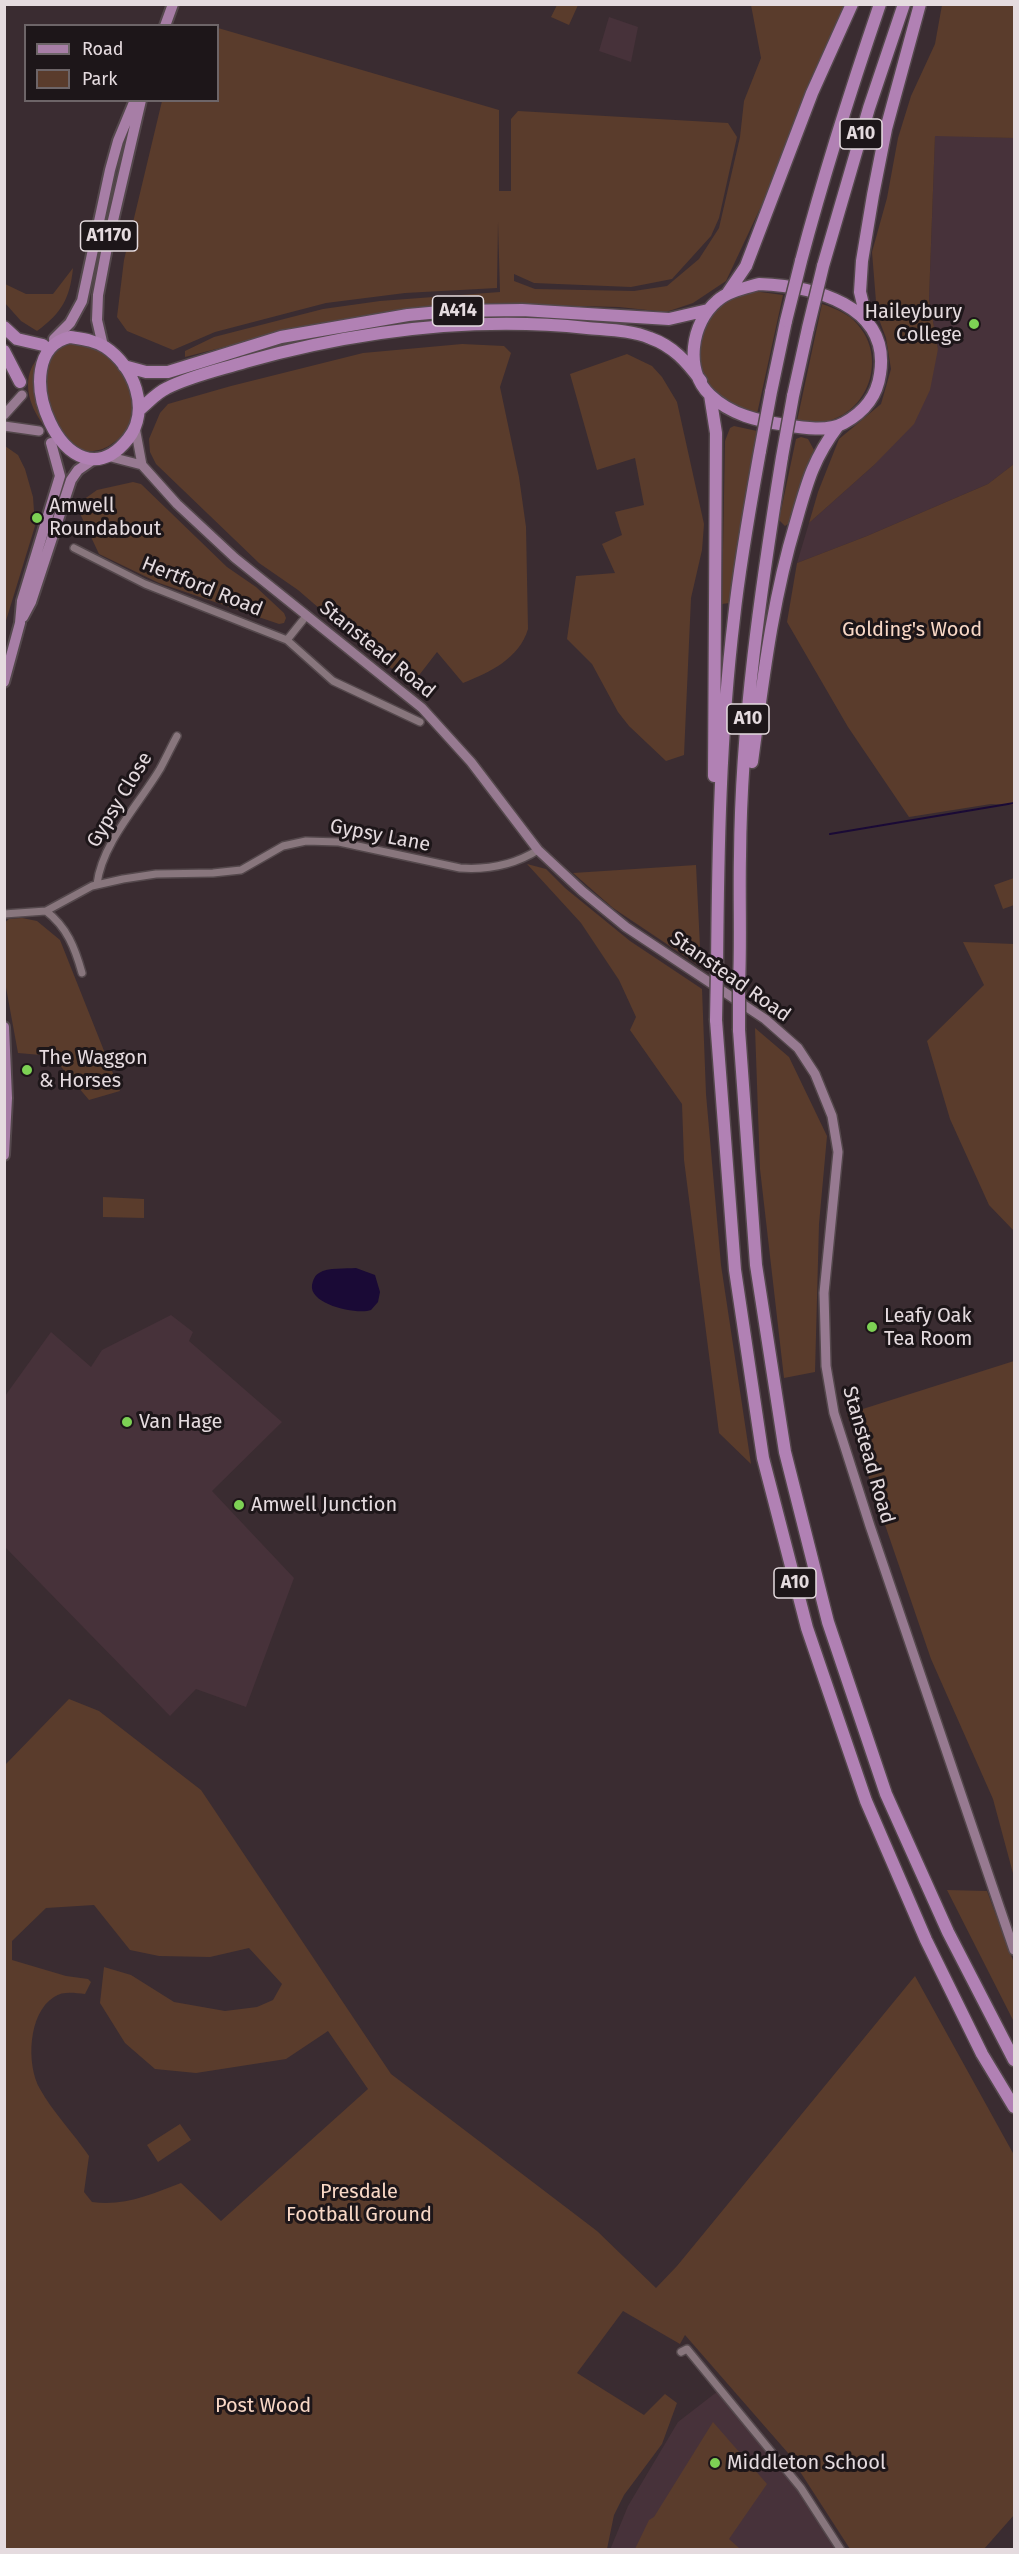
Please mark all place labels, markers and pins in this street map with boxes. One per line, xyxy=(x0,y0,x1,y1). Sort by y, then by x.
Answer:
place label: Haileybury College xyxy=(864,300,962,347)
marker: Haileybury College xyxy=(967,317,981,331)
place label: Amwell Roundabout xyxy=(49,494,161,541)
marker: Amwell Roundabout xyxy=(30,511,44,525)
place label: The Waggon & Horses xyxy=(39,1046,148,1093)
marker: The Waggon & Horses xyxy=(20,1063,34,1077)
place label: Leafy Oak Tea Room xyxy=(884,1304,972,1351)
marker: Leafy Oak Tea Room xyxy=(865,1320,879,1334)
place label: Van Hage xyxy=(139,1410,222,1434)
marker: Van Hage xyxy=(120,1415,134,1429)
place label: Amwell Junction xyxy=(251,1493,397,1517)
marker: Amwell Junction xyxy=(232,1498,246,1512)
place label: Middleton School xyxy=(727,2451,886,2475)
marker: Middleton School xyxy=(708,2456,722,2470)

